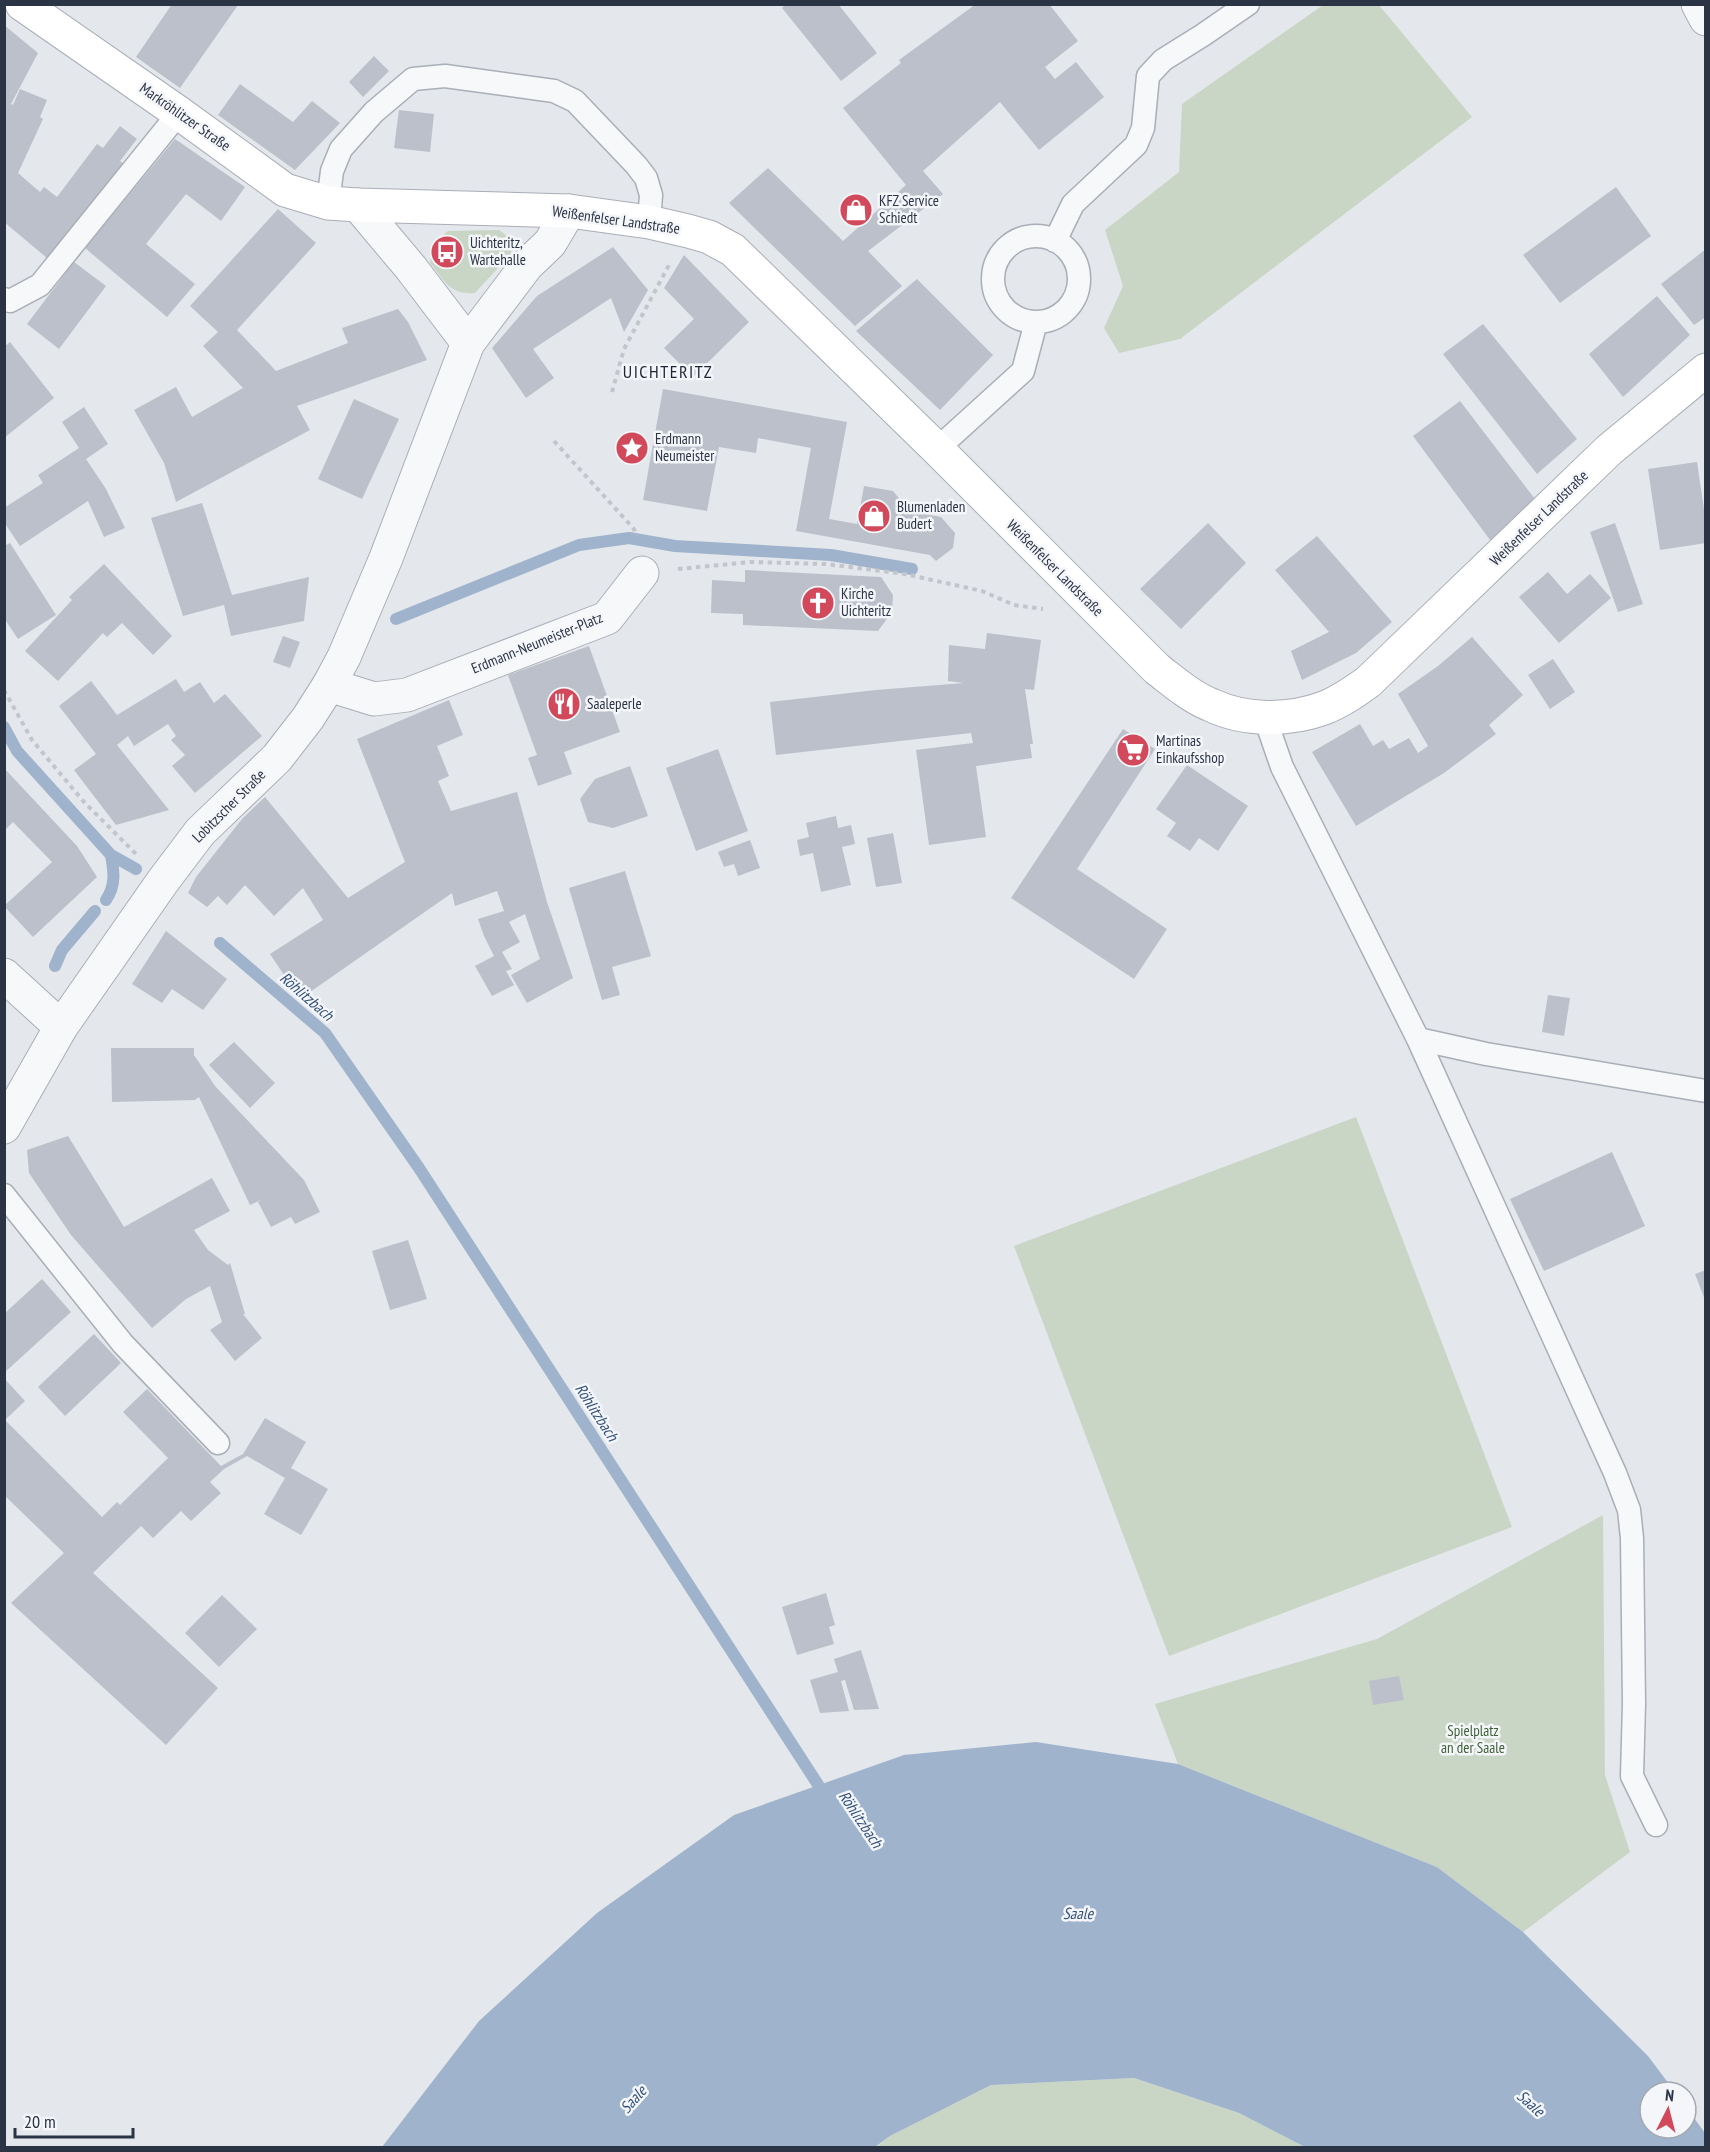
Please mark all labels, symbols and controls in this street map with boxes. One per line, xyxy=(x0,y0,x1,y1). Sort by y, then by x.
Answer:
street label: Markröhlitzer Straße xyxy=(136,78,234,155)
place label: KFZ Service Schiedt xyxy=(879,191,939,227)
shop icon: KFZ Service Schiedt xyxy=(838,192,874,228)
street label: Weißenfelser Landstraße xyxy=(551,201,681,238)
place label: Uichteritz, Wartehalle xyxy=(470,233,526,269)
bus stop icon: Uichteritz, Wartehalle xyxy=(429,234,465,270)
district label: UICHTERITZ xyxy=(623,360,713,383)
place label: Erdmann Neumeister xyxy=(655,429,715,465)
place icon: Erdmann Neumeister xyxy=(614,430,650,466)
street label: Weißenfelser Landstraße xyxy=(1486,466,1592,569)
place label: Blumenladen Budert xyxy=(897,497,965,533)
shop icon: Blumenladen Budert xyxy=(856,498,892,534)
street label: Weißenfelser Landstraße xyxy=(1003,515,1108,620)
place label: Kirche Uichteritz xyxy=(841,584,891,620)
church icon: Kirche Uichteritz xyxy=(800,585,836,621)
street label: Erdmann-Neumeister-Platz xyxy=(468,608,605,678)
restaurant icon: Saaleperle xyxy=(546,686,582,722)
place label: Saaleperle xyxy=(587,694,642,713)
place label: Martinas Einkaufsshop xyxy=(1156,731,1224,767)
supermarket icon: Martinas Einkaufsshop xyxy=(1115,732,1151,768)
street label: Lobitzscher Straße xyxy=(188,765,269,846)
water label: Röhlitzbach xyxy=(276,967,339,1025)
water label: Röhlitzbach xyxy=(571,1380,623,1445)
park label: Spielplatz an der Saale xyxy=(1441,1721,1505,1757)
water label: Röhlitzbach xyxy=(835,1787,888,1852)
water label: Saale xyxy=(1063,1903,1094,1923)
water label: Saale xyxy=(616,2080,651,2117)
north arrow xyxy=(1638,2080,1698,2140)
text: N xyxy=(1664,2085,1675,2105)
water label: Saale xyxy=(1513,2086,1550,2121)
scale bar xyxy=(15,2101,134,2139)
text: 20 m xyxy=(24,2110,56,2133)

